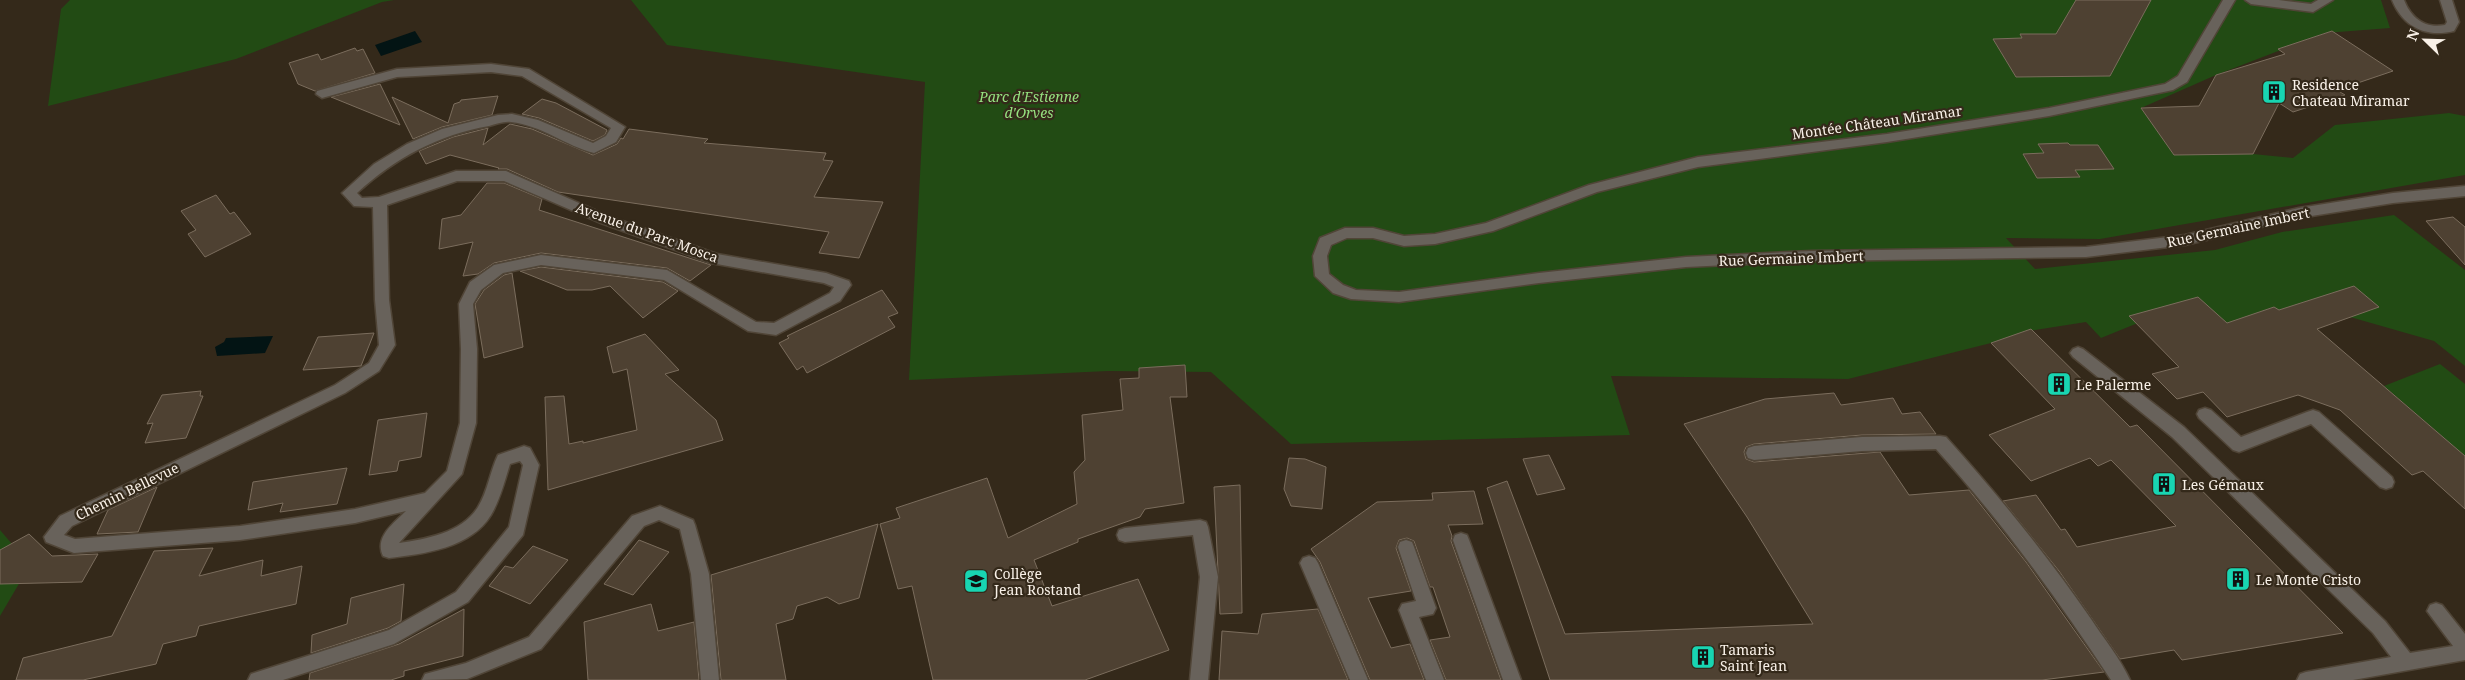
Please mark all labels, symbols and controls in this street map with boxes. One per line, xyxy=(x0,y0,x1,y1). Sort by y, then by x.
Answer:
north arrow xyxy=(2400,15,2450,65)
text: N xyxy=(2402,26,2423,44)
place label: Residence Chateau Miramar xyxy=(2292,75,2410,110)
building icon: Residence Chateau Miramar xyxy=(2261,79,2287,105)
park label: Parc d'Estienne d'Orves xyxy=(978,87,1079,122)
street label: Montée Château Miramar xyxy=(1791,101,1964,143)
street label: Avenue du Parc Mosca xyxy=(573,197,721,267)
street label: Rue Germaine Imbert xyxy=(2165,203,2311,251)
street label: Rue Germaine Imbert xyxy=(1718,246,1864,270)
building icon: Le Palerme xyxy=(2046,371,2072,397)
place label: Le Palerme xyxy=(2076,375,2151,394)
street label: Chemin Bellevue xyxy=(72,458,182,524)
building icon: Les Gémaux xyxy=(2151,471,2177,497)
place label: Les Gémaux xyxy=(2182,475,2265,494)
place label: Collège Jean Rostand xyxy=(993,564,1081,599)
building icon: Le Monte Cristo xyxy=(2225,566,2251,592)
school or university icon: Collège Jean Rostand xyxy=(963,568,989,594)
place label: Le Monte Cristo xyxy=(2256,570,2361,589)
place label: Tamaris Saint Jean xyxy=(1720,640,1787,675)
building icon: Tamaris Saint Jean xyxy=(1690,644,1716,670)

